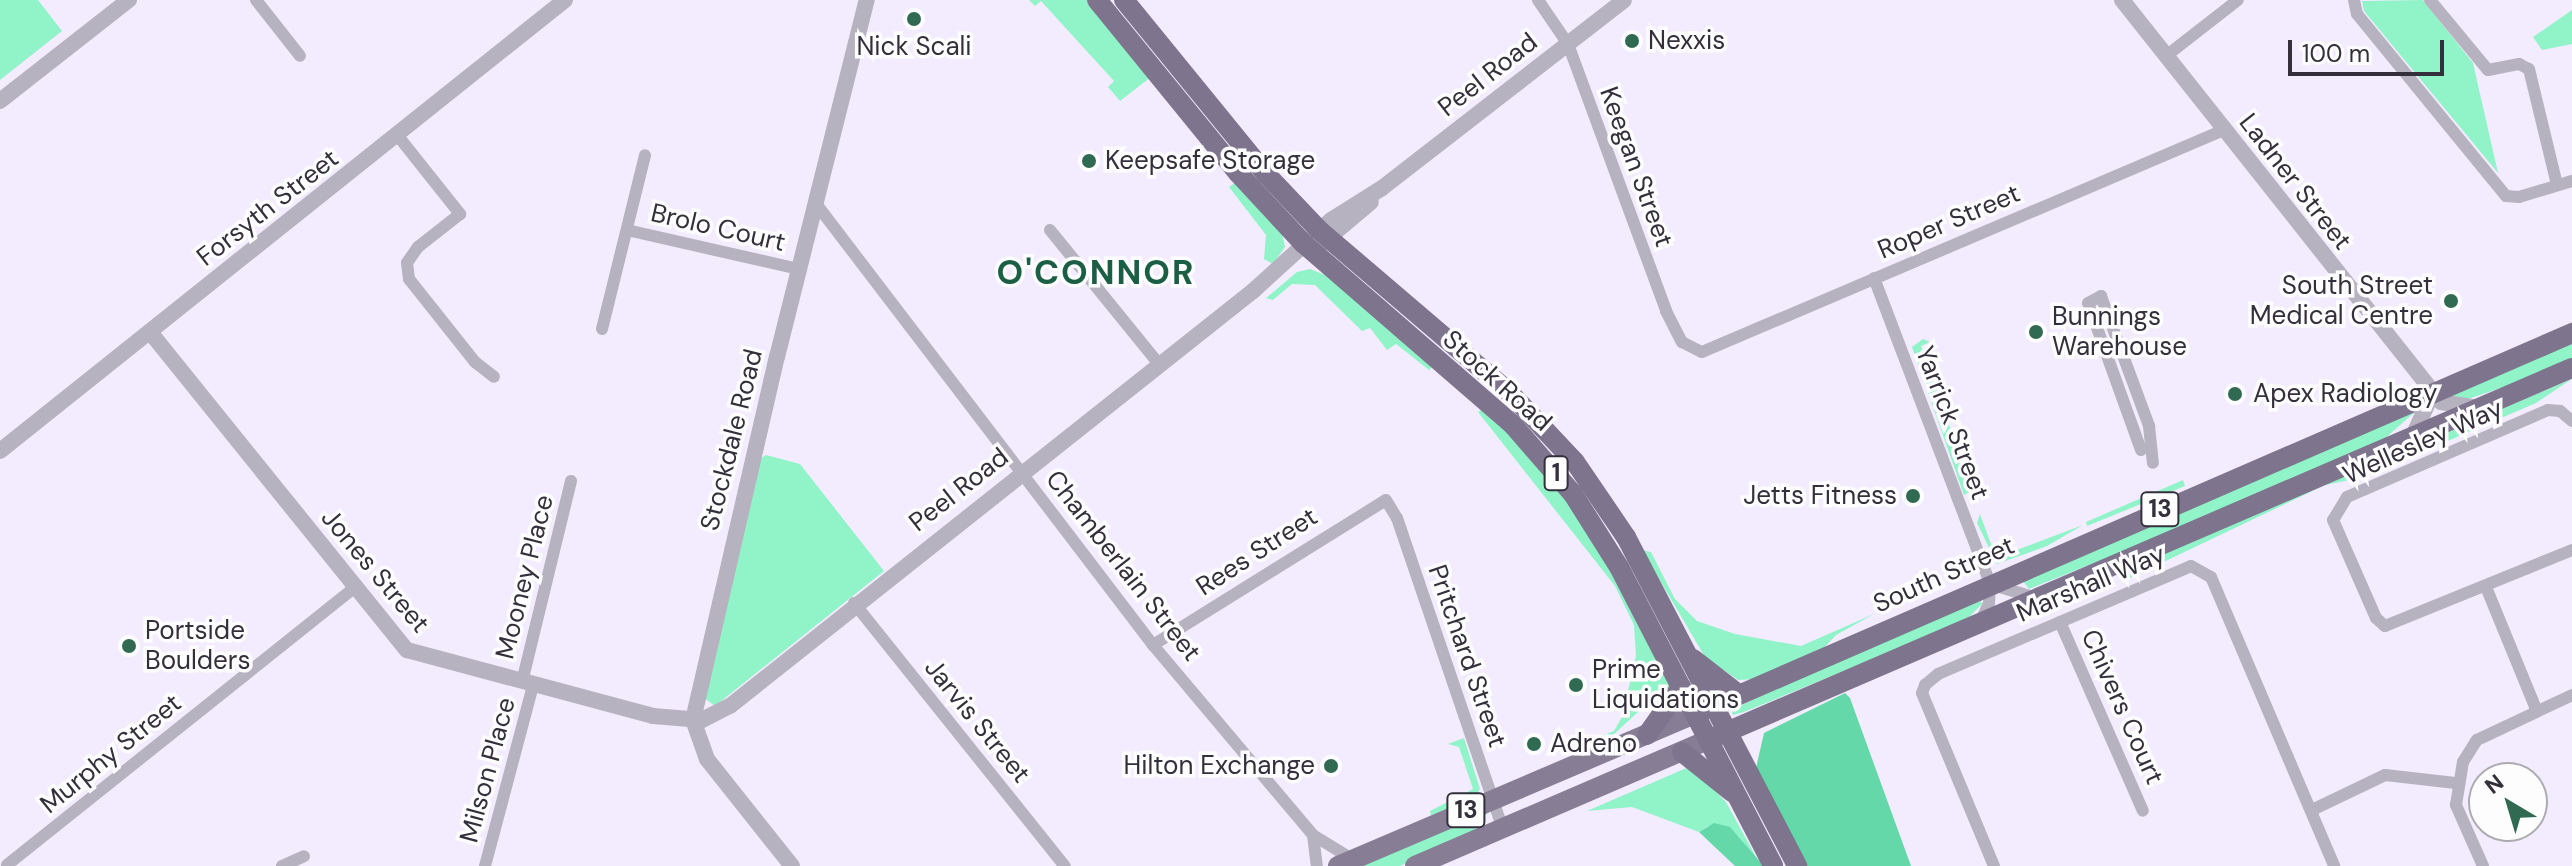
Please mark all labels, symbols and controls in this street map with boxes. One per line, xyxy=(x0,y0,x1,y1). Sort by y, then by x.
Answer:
marker: Nick Scali xyxy=(905,10,923,28)
scale bar xyxy=(2292,24,2448,74)
place label: Nexxis xyxy=(1648,25,1725,57)
street label: Peel Road xyxy=(1432,27,1544,123)
place label: Nick Scali xyxy=(856,31,972,63)
marker: Nexxis xyxy=(1623,32,1641,50)
text: 100 m xyxy=(2302,38,2370,69)
street label: Keegan Street xyxy=(1593,83,1679,251)
street label: Ladner Street xyxy=(2232,108,2358,256)
street label: Forsyth Street xyxy=(191,143,345,273)
place label: Keepsafe Storage xyxy=(1105,145,1315,177)
marker: Keepsafe Storage xyxy=(1080,152,1098,170)
street label: Roper Street xyxy=(1873,178,2025,266)
street label: Brolo Court xyxy=(648,197,788,259)
district label: O'CONNOR xyxy=(997,253,1195,293)
place label: South Street Medical Centre xyxy=(2250,270,2433,332)
marker: South Street Medical Centre xyxy=(2440,290,2462,312)
place label: Bunnings Warehouse xyxy=(2052,301,2187,362)
marker: Bunnings Warehouse xyxy=(2027,323,2045,341)
street label: Stock Road xyxy=(1436,324,1558,438)
street label: Yarrick Street xyxy=(1909,342,1995,504)
street label: Stockdale Road xyxy=(694,346,770,534)
place label: Apex Radiology xyxy=(2253,378,2437,410)
marker: Apex Radiology xyxy=(2224,383,2246,405)
street label: Wellesley Way xyxy=(2338,393,2508,491)
street label: Peel Road xyxy=(903,442,1015,538)
road number: 1 xyxy=(1542,453,1570,493)
street label: Chamberlain Street xyxy=(1039,464,1207,668)
place label: Jetts Fitness xyxy=(1743,480,1897,512)
marker: Jetts Fitness xyxy=(1904,487,1922,505)
road number: 13 xyxy=(2140,489,2180,529)
street label: Mooney Place xyxy=(490,492,560,662)
street label: Rees Street xyxy=(1191,501,1323,603)
street label: Jones Street xyxy=(314,503,436,639)
street label: South Street xyxy=(1869,530,2019,620)
street label: Marshall Way xyxy=(2012,539,2170,629)
street label: Pritchard Street xyxy=(1421,561,1513,751)
place label: Portside Boulders xyxy=(145,615,251,676)
street label: Chivers Court xyxy=(2074,625,2170,789)
marker: Portside Boulders xyxy=(120,637,138,655)
street label: Jarvis Street xyxy=(918,653,1036,789)
place label: Prime Liquidations xyxy=(1592,654,1739,716)
marker: Prime Liquidations xyxy=(1567,676,1585,694)
street label: Murphy Street xyxy=(34,688,188,820)
street label: Milson Place xyxy=(454,694,522,846)
place label: Adreno xyxy=(1550,728,1637,760)
marker: Adreno xyxy=(1525,735,1543,753)
place label: Hilton Exchange xyxy=(1123,750,1315,782)
marker: Hilton Exchange xyxy=(1322,757,1340,775)
north arrow xyxy=(2468,762,2548,842)
text: N xyxy=(2479,768,2509,801)
road number: 13 xyxy=(1446,790,1486,830)

